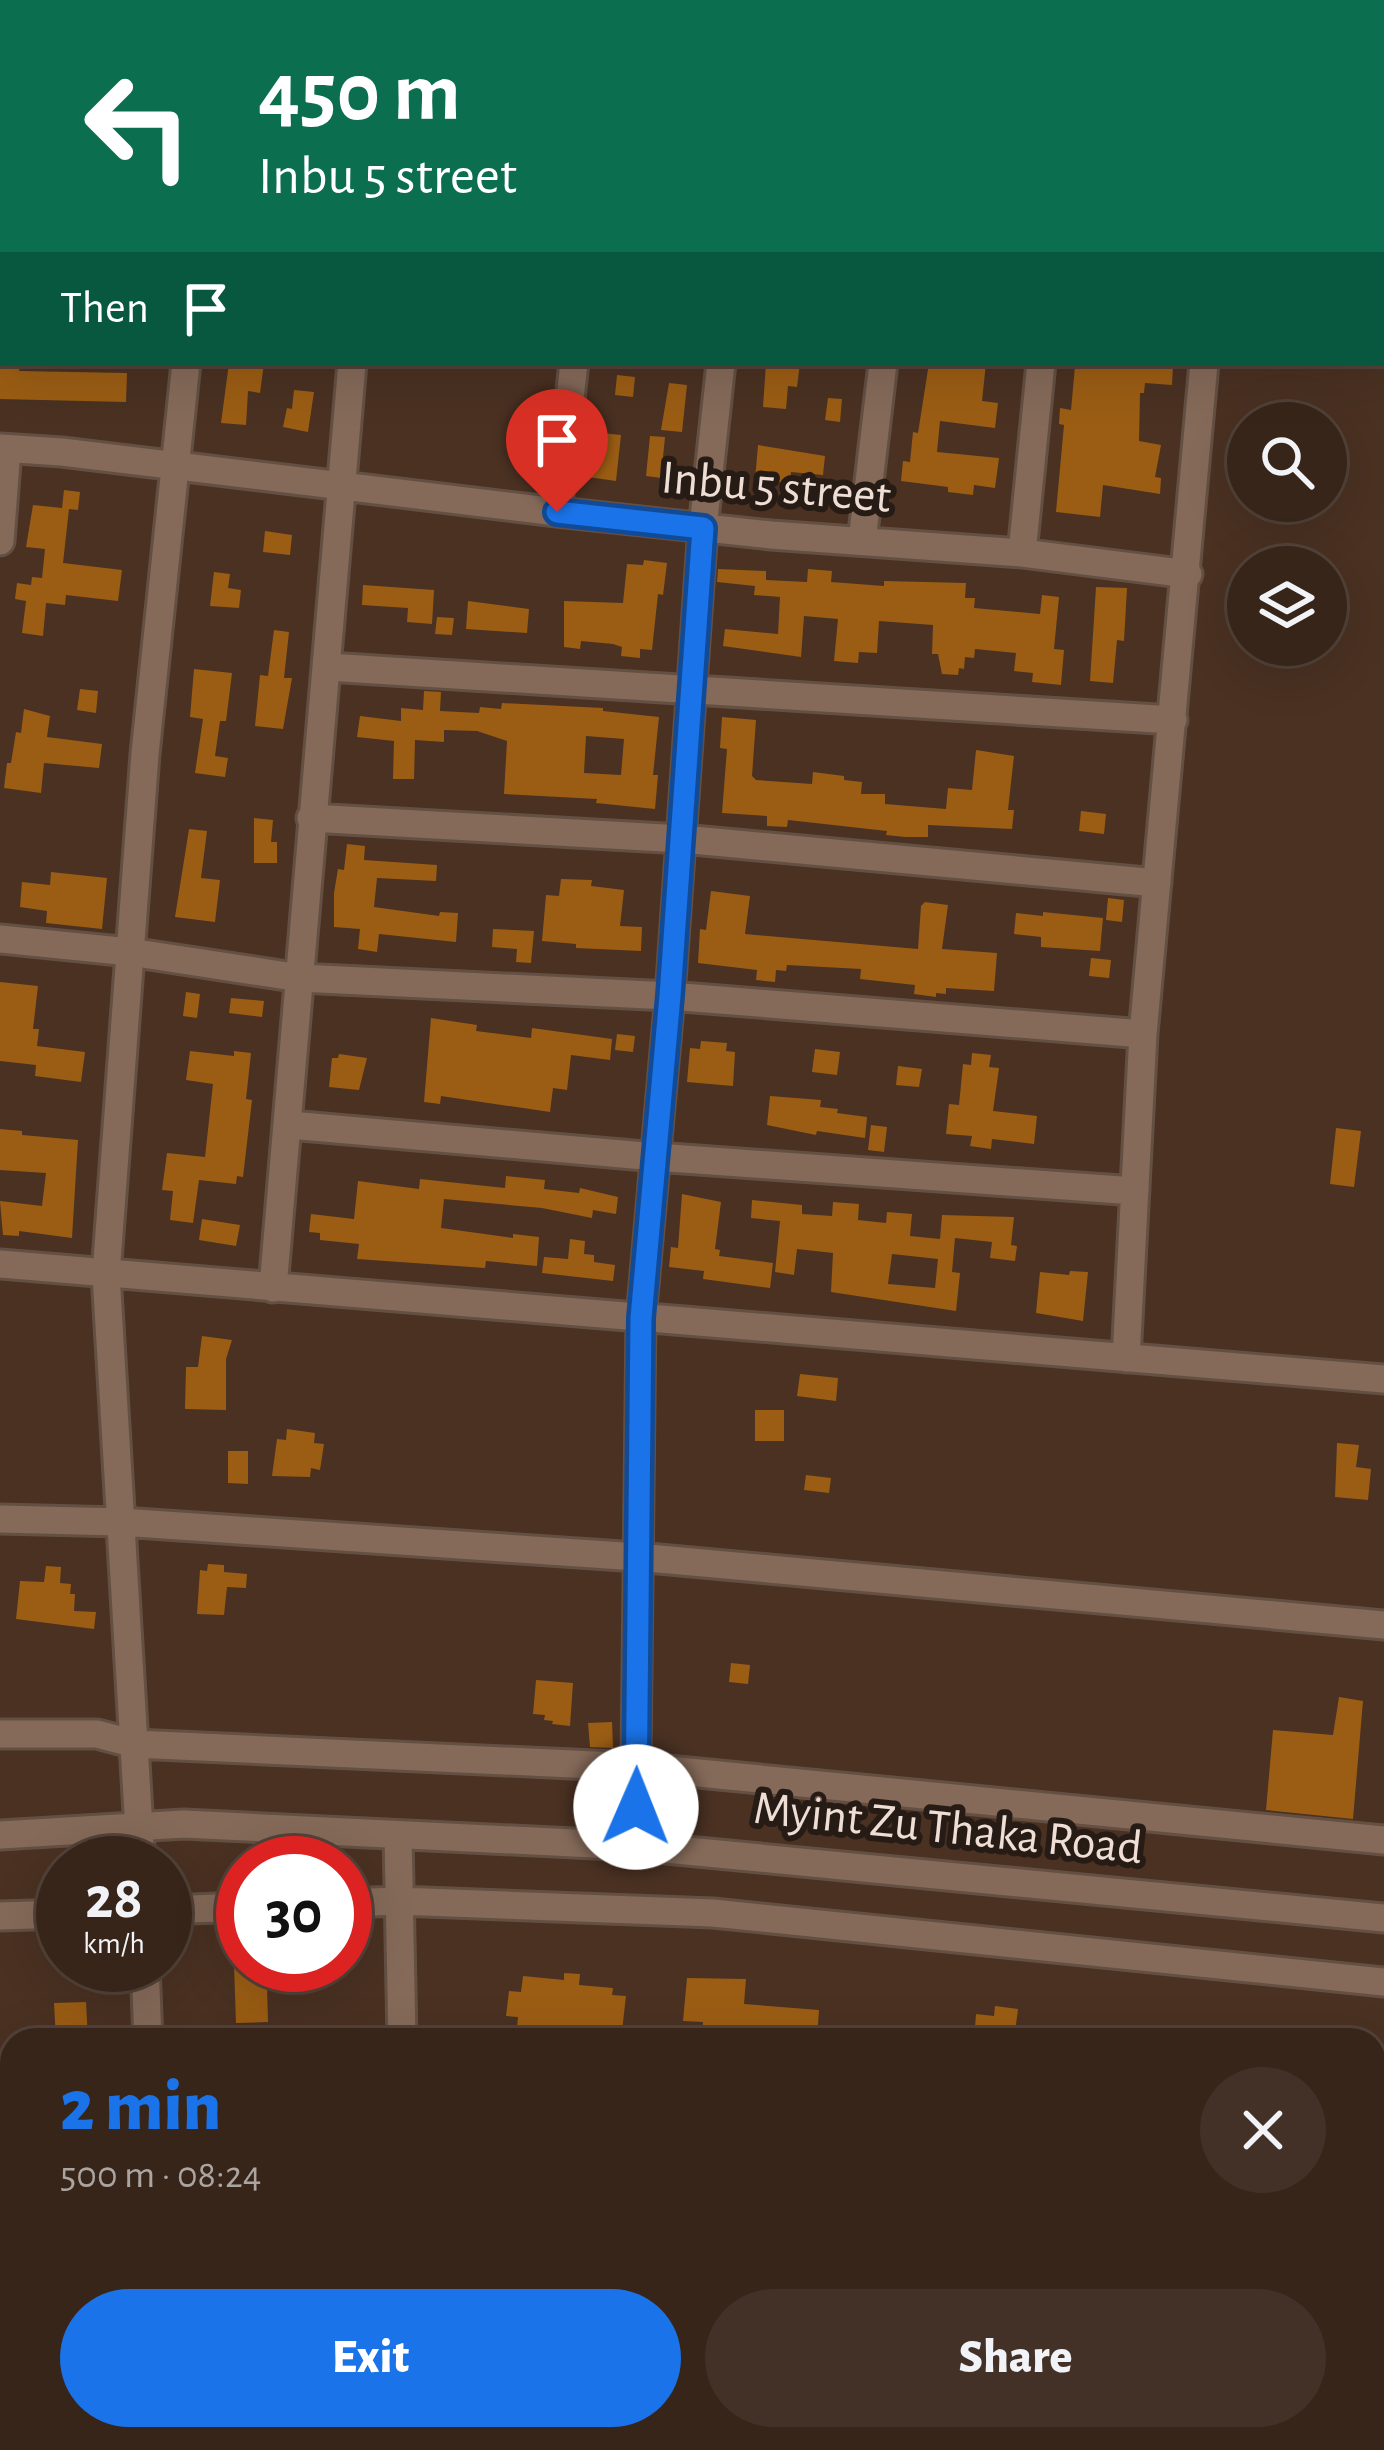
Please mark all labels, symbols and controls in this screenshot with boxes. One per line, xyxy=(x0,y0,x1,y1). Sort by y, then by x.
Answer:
icon: left xyxy=(60,48,216,204)
text: 450 m xyxy=(258,52,461,136)
text: Inbu 5 street xyxy=(258,150,517,204)
icon: arrive xyxy=(173,276,239,342)
text: Then xyxy=(60,286,149,331)
pin xyxy=(506,389,608,512)
map controls xyxy=(1227,402,1347,666)
button: search xyxy=(1227,402,1347,522)
icon: arrive xyxy=(524,407,590,473)
street label: Inbu 5 street xyxy=(659,454,893,522)
button: layers xyxy=(1227,546,1347,666)
position arrow xyxy=(573,1744,699,1870)
street label: Myint Zu Thaka Road xyxy=(751,1785,1145,1873)
speed limit sign: 30 xyxy=(216,1836,372,1992)
text: 28 xyxy=(85,1869,143,1929)
text: km/h xyxy=(83,1929,145,1959)
button: close xyxy=(1200,2067,1326,2193)
text: 2 min xyxy=(60,2071,221,2143)
text: 500 m · 08:24 xyxy=(60,2156,261,2195)
button: Exit xyxy=(60,2289,681,2427)
button: Share xyxy=(705,2289,1326,2427)

